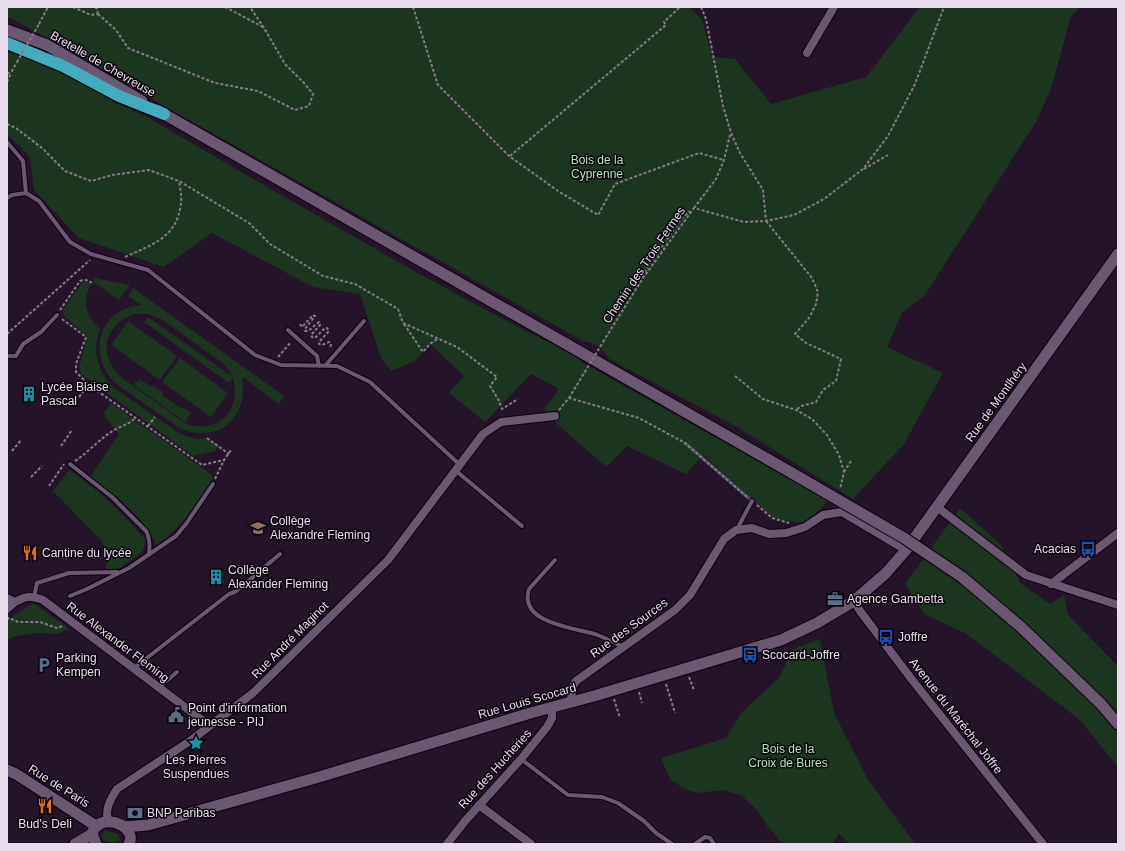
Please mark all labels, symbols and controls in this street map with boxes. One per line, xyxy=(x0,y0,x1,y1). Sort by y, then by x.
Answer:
street label: Bretelle de Chevreuse xyxy=(48,28,158,100)
park label: Bois de la Cyprenne xyxy=(571,153,624,181)
street label: Chemin des Trois Fermes xyxy=(600,204,688,326)
street label: Rue de Montlhéry xyxy=(962,360,1030,444)
place label: Lycée Blaise Pascal xyxy=(41,380,109,408)
building icon: Lycée Blaise Pascal xyxy=(20,385,38,403)
place label: Collège Alexandre Fleming xyxy=(270,514,370,542)
school or university icon: Collège Alexandre Fleming xyxy=(249,519,267,537)
bus stop icon: Acacias xyxy=(1079,540,1097,558)
place label: Acacias xyxy=(1034,542,1076,556)
restaurant icon: Cantine du lycée xyxy=(21,544,39,562)
place label: Cantine du lycée xyxy=(42,546,132,560)
place label: Collège Alexander Fleming xyxy=(228,563,328,591)
building icon: Collège Alexander Fleming xyxy=(207,568,225,586)
office icon: Agence Gambetta xyxy=(826,590,844,608)
place label: Agence Gambetta xyxy=(847,592,944,606)
street label: Rue des Sources xyxy=(588,595,670,661)
street label: Rue André Maginot xyxy=(249,598,332,681)
street label: Rue Alexander Fleming xyxy=(64,599,172,685)
bus stop icon: Joffre xyxy=(877,628,895,646)
place label: Joffre xyxy=(898,630,928,644)
bus stop icon: Scocard-Joffre xyxy=(741,646,759,664)
place label: Scocard-Joffre xyxy=(762,648,840,662)
place label: Parking Kempen xyxy=(56,651,101,679)
street label: Avenue du Maréchal Joffre xyxy=(906,655,1006,777)
parking icon: Parking Kempen xyxy=(35,656,53,674)
street label: Rue Louis Scocard xyxy=(476,680,578,722)
place label: Point d'information jeunesse - PIJ xyxy=(187,701,287,729)
public building icon: Point d'information jeunesse - PIJ xyxy=(167,706,185,724)
street label: Rue des Hucheries xyxy=(456,726,534,812)
place icon: Les Pierres Suspendues xyxy=(187,734,205,752)
park label: Bois de la Croix de Bures xyxy=(748,742,828,770)
place label: Les Pierres Suspendues xyxy=(163,753,229,781)
street label: Rue de Paris xyxy=(26,762,92,810)
restaurant icon: Bud's Deli xyxy=(36,797,54,815)
bank icon: BNP Paribas xyxy=(126,804,144,822)
place label: BNP Paribas xyxy=(147,806,215,820)
place label: Bud's Deli xyxy=(18,817,72,831)

